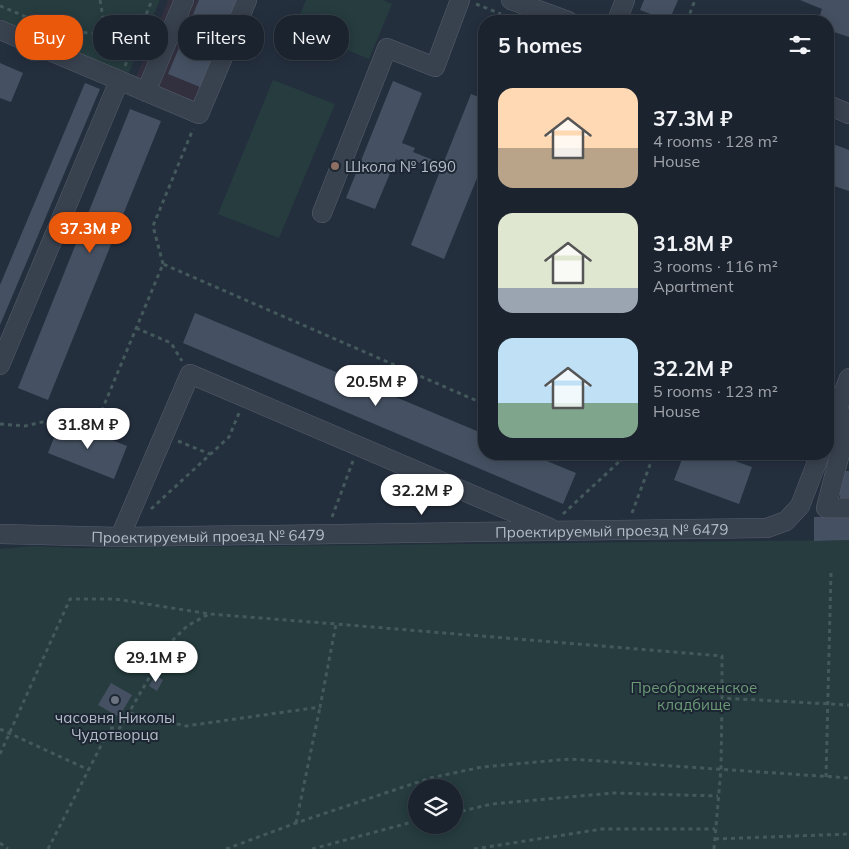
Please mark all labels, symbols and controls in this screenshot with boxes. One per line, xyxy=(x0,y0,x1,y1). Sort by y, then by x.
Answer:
chip: Buy xyxy=(15,15,83,60)
chip: Rent xyxy=(93,15,168,60)
chip: Filters xyxy=(178,15,264,60)
chip: New xyxy=(274,15,349,60)
icon: filters xyxy=(786,31,814,59)
text: 5 homes xyxy=(498,32,582,58)
text: 37.3M ₽ xyxy=(653,105,733,131)
icon: home xyxy=(538,108,598,168)
text: 4 rooms · 128 m² xyxy=(653,131,778,151)
text: House xyxy=(653,151,700,171)
place label: Школа № 1690 xyxy=(345,157,456,176)
marker: Школа № 1690 xyxy=(329,160,341,172)
pin: 37.3M ₽ xyxy=(44,212,136,254)
text: 37.3M ₽ xyxy=(60,218,120,238)
text: 31.8M ₽ xyxy=(653,230,733,256)
icon: home xyxy=(538,233,598,293)
text: 3 rooms · 116 m² xyxy=(653,256,778,276)
text: Apartment xyxy=(653,276,734,296)
text: 32.2M ₽ xyxy=(653,355,733,381)
icon: home xyxy=(538,358,598,418)
pin: 20.5M ₽ xyxy=(330,364,422,407)
text: 20.5M ₽ xyxy=(346,371,406,391)
text: 5 rooms · 123 m² xyxy=(653,381,778,401)
text: House xyxy=(653,401,700,421)
pin: 31.8M ₽ xyxy=(42,408,134,450)
text: 31.8M ₽ xyxy=(58,414,118,434)
pin: 32.2M ₽ xyxy=(376,474,468,516)
text: 32.2M ₽ xyxy=(392,480,452,500)
street label: Проектируемый проезд № 6479 xyxy=(495,519,729,541)
street label: Проектируемый проезд № 6479 xyxy=(91,525,325,547)
pin: 29.1M ₽ xyxy=(110,640,202,683)
text: 29.1M ₽ xyxy=(126,647,186,667)
park label: Преображенское кладбище xyxy=(631,678,757,714)
marker: часовня Николы Чудотворца xyxy=(109,694,121,706)
place label: часовня Николы Чудотворца xyxy=(55,708,175,744)
map controls xyxy=(408,779,463,834)
button: layers xyxy=(408,779,463,834)

